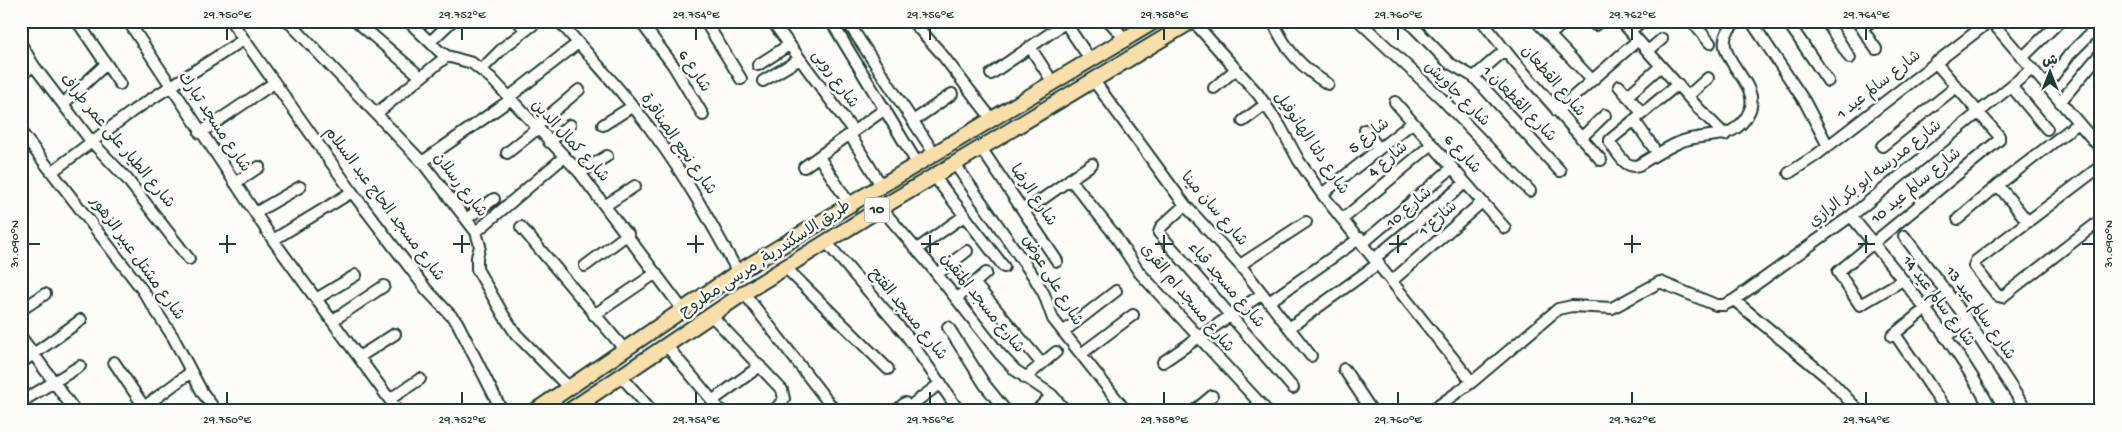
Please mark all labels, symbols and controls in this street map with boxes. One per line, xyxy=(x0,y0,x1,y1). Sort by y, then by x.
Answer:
text: 29.750°E xyxy=(203,9,251,23)
text: 29.752°E xyxy=(439,9,486,23)
text: 29.754°E xyxy=(673,9,720,23)
text: 29.756°E xyxy=(906,9,954,23)
text: 29.758°E xyxy=(1140,9,1188,23)
text: 29.760°E xyxy=(1374,9,1422,23)
text: 29.762°E xyxy=(1609,9,1656,23)
text: 29.764°E xyxy=(1843,9,1890,23)
street label: شارع القطعان xyxy=(1516,42,1588,122)
street label: شارع 6 xyxy=(672,47,714,97)
street label: شارع روبى xyxy=(806,47,862,113)
street label: شارع سالم عيد 1 xyxy=(1833,47,1926,125)
north arrow xyxy=(2024,48,2074,98)
text: ش xyxy=(2042,53,2058,70)
street label: شارع جاويش xyxy=(1419,58,1493,132)
street label: شارع القطعان 1 xyxy=(1476,62,1559,147)
street label: شارع مسجد تبارك xyxy=(172,69,254,177)
street label: شارع الطيار على عمر طراف xyxy=(54,71,178,213)
street label: شارع دلتا الهانوفيل xyxy=(1268,89,1352,199)
street label: شارع نجع الصناقرة xyxy=(635,91,719,199)
street label: شارع كمال الدين xyxy=(526,97,612,187)
street label: شارع 5 xyxy=(1346,115,1394,159)
street label: شارع مدرسه ابو بكر الرازي xyxy=(1806,117,1946,233)
street label: شارع مسجد الحاج عبد السلام xyxy=(319,124,447,286)
street label: شارع 6 xyxy=(1438,131,1484,179)
street label: شارع 4 xyxy=(1365,139,1413,183)
street label: شارع سالم عيد 10 xyxy=(1867,145,1966,230)
street label: شارع رسلان xyxy=(428,150,490,222)
street label: شارع الرضا xyxy=(1004,161,1060,231)
street label: شارع سان مينا xyxy=(1175,169,1251,251)
street label: شارع 10 xyxy=(1383,184,1437,234)
street label: شارع مشتل عبير الزهور xyxy=(84,192,188,325)
street label: طريق الاسكندرية, مرسى مطروح xyxy=(676,197,855,323)
road number: 10 xyxy=(864,198,890,222)
street label: شارع 1 xyxy=(1416,198,1462,242)
text: 31.090°N xyxy=(9,220,23,269)
text: 31.090°N xyxy=(2103,220,2117,269)
street label: شارع على عوض xyxy=(1016,232,1086,330)
street label: شارع مسجد قباء xyxy=(1183,239,1267,333)
street label: شارع مسجد ام القرى xyxy=(1135,241,1237,357)
street label: شارع مسجد المتقين xyxy=(935,250,1027,358)
street label: شارع سالم عيد 14 xyxy=(1896,252,1977,351)
street label: شارع سالم عيد 13 xyxy=(1939,263,2018,364)
street label: شارع مسجد الفتح xyxy=(864,265,950,365)
text: 29.750°E xyxy=(203,414,251,428)
text: 29.752°E xyxy=(439,414,486,428)
text: 29.754°E xyxy=(673,414,720,428)
text: 29.756°E xyxy=(906,414,954,428)
text: 29.758°E xyxy=(1140,414,1188,428)
text: 29.760°E xyxy=(1374,414,1422,428)
text: 29.762°E xyxy=(1609,414,1656,428)
text: 29.764°E xyxy=(1843,414,1890,428)

